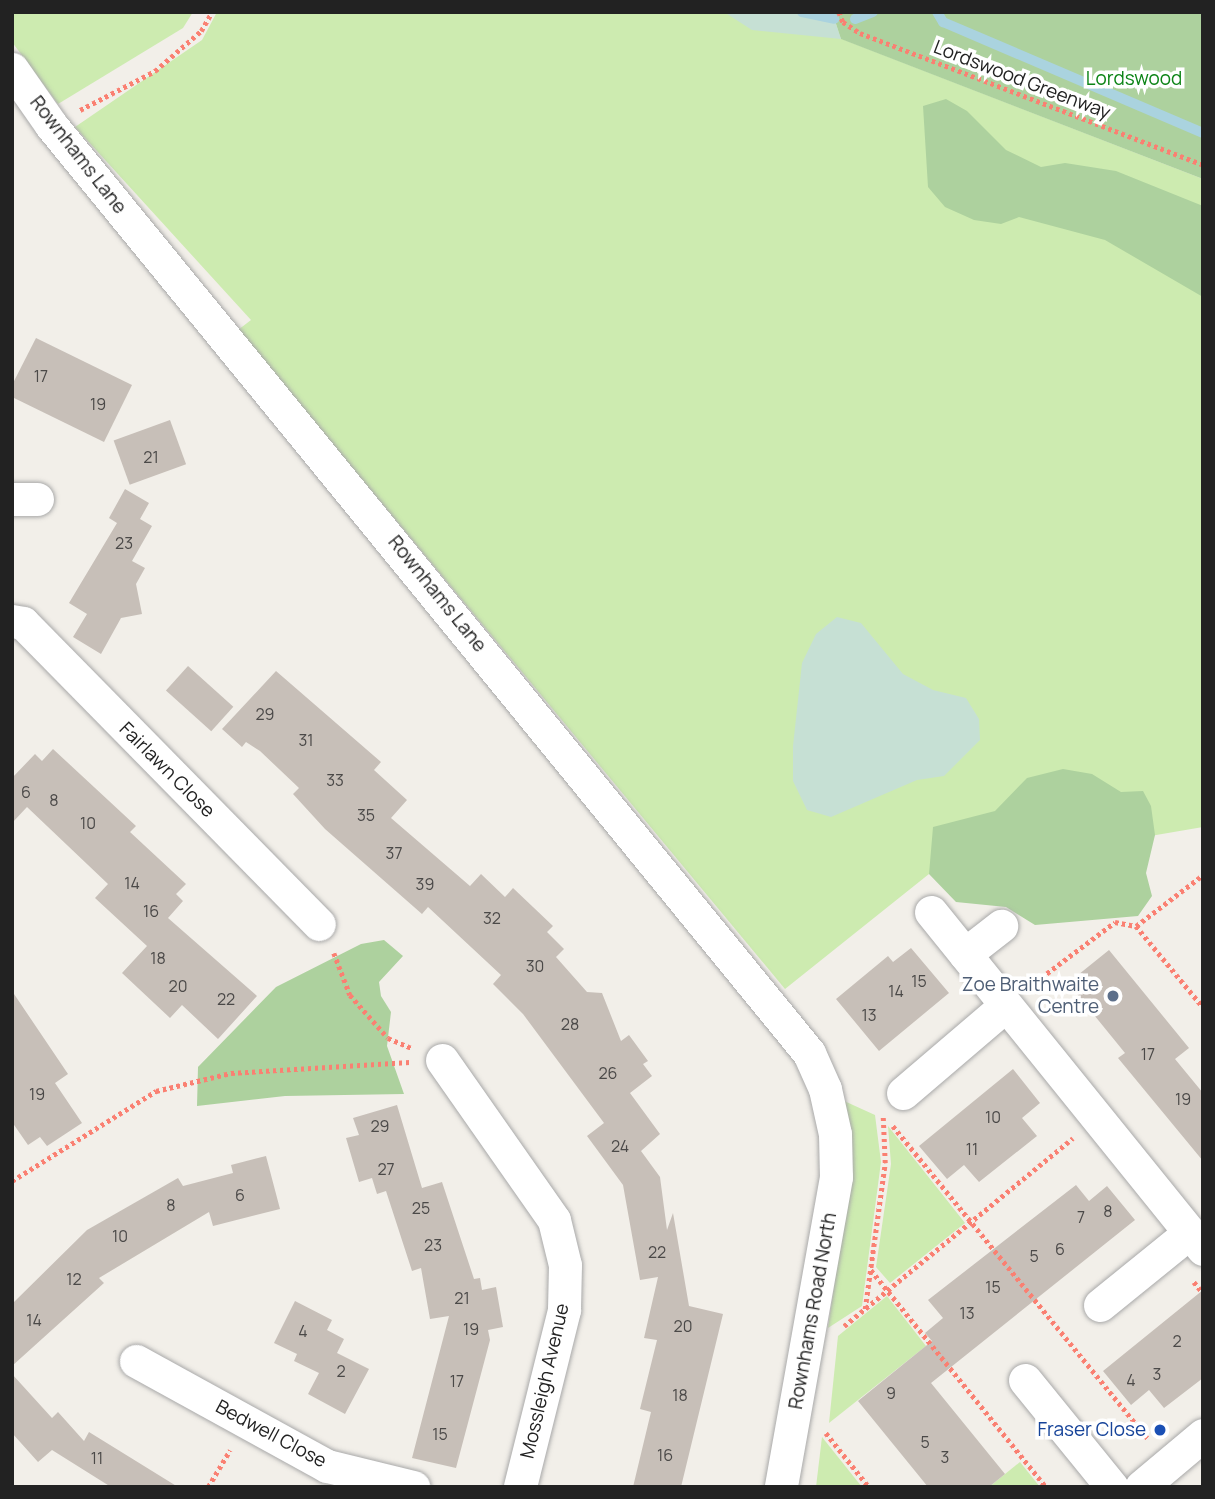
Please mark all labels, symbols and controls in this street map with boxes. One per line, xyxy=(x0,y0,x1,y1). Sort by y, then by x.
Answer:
street label: Lordswood Greenway xyxy=(930,36,1114,124)
park label: Lordswood xyxy=(1086,68,1182,90)
street label: Rownhams Lane xyxy=(25,92,131,218)
house number: 17 xyxy=(34,366,48,386)
house number: 19 xyxy=(90,394,106,414)
house number: 21 xyxy=(143,447,159,467)
street label: Rownhams Lane xyxy=(383,531,491,657)
house number: 23 xyxy=(115,533,133,553)
house number: 29 xyxy=(255,704,275,724)
street label: Fairlawn Close xyxy=(115,718,219,822)
house number: 31 xyxy=(298,730,314,750)
house number: 33 xyxy=(326,770,344,790)
house number: 6 xyxy=(21,782,31,802)
house number: 8 xyxy=(49,790,59,810)
house number: 35 xyxy=(357,805,375,825)
house number: 10 xyxy=(80,813,96,833)
house number: 37 xyxy=(386,843,402,863)
house number: 14 xyxy=(124,873,140,893)
house number: 39 xyxy=(416,874,434,894)
house number: 16 xyxy=(143,901,159,921)
house number: 32 xyxy=(483,908,501,928)
house number: 18 xyxy=(150,948,166,968)
house number: 30 xyxy=(526,956,544,976)
house number: 15 xyxy=(911,971,927,991)
place label: Zoe Braithwaite Centre xyxy=(962,974,1099,1018)
house number: 20 xyxy=(169,976,187,996)
house number: 14 xyxy=(888,981,904,1001)
marker: Zoe Braithwaite Centre xyxy=(1105,988,1121,1004)
house number: 22 xyxy=(217,989,235,1009)
house number: 13 xyxy=(861,1005,877,1025)
house number: 28 xyxy=(561,1014,579,1034)
house number: 17 xyxy=(1141,1044,1155,1064)
house number: 26 xyxy=(598,1063,618,1083)
house number: 19 xyxy=(29,1084,45,1104)
house number: 19 xyxy=(1175,1089,1191,1109)
house number: 10 xyxy=(985,1107,1001,1127)
house number: 29 xyxy=(370,1116,390,1136)
house number: 24 xyxy=(611,1136,629,1156)
house number: 11 xyxy=(966,1139,978,1159)
house number: 27 xyxy=(377,1159,395,1179)
house number: 6 xyxy=(235,1185,245,1205)
house number: 8 xyxy=(166,1195,176,1215)
house number: 25 xyxy=(412,1198,430,1218)
house number: 8 xyxy=(1103,1201,1113,1221)
house number: 7 xyxy=(1077,1207,1085,1227)
street label: Rownhams Road North xyxy=(784,1211,842,1411)
house number: 10 xyxy=(112,1226,128,1246)
house number: 23 xyxy=(424,1235,442,1255)
house number: 6 xyxy=(1055,1239,1065,1259)
house number: 22 xyxy=(648,1242,666,1262)
house number: 5 xyxy=(1029,1246,1039,1266)
house number: 12 xyxy=(66,1269,82,1289)
house number: 15 xyxy=(985,1277,1001,1297)
house number: 21 xyxy=(454,1288,470,1308)
street label: Mossleigh Avenue xyxy=(516,1301,574,1461)
house number: 13 xyxy=(959,1303,975,1323)
house number: 14 xyxy=(26,1310,42,1330)
house number: 20 xyxy=(674,1316,692,1336)
house number: 19 xyxy=(463,1319,479,1339)
house number: 4 xyxy=(298,1321,308,1341)
house number: 2 xyxy=(1172,1331,1182,1351)
house number: 2 xyxy=(336,1361,346,1381)
house number: 3 xyxy=(1153,1364,1161,1384)
house number: 4 xyxy=(1126,1370,1136,1390)
house number: 17 xyxy=(450,1371,464,1391)
house number: 9 xyxy=(886,1383,896,1403)
house number: 18 xyxy=(672,1385,688,1405)
street label: Bedwell Close xyxy=(212,1395,330,1473)
place label: Fraser Close xyxy=(1037,1419,1146,1441)
marker: Fraser Close xyxy=(1152,1422,1168,1438)
house number: 15 xyxy=(432,1424,448,1444)
house number: 5 xyxy=(920,1432,930,1452)
house number: 16 xyxy=(657,1445,673,1465)
house number: 3 xyxy=(941,1447,949,1467)
house number: 11 xyxy=(91,1448,103,1468)

